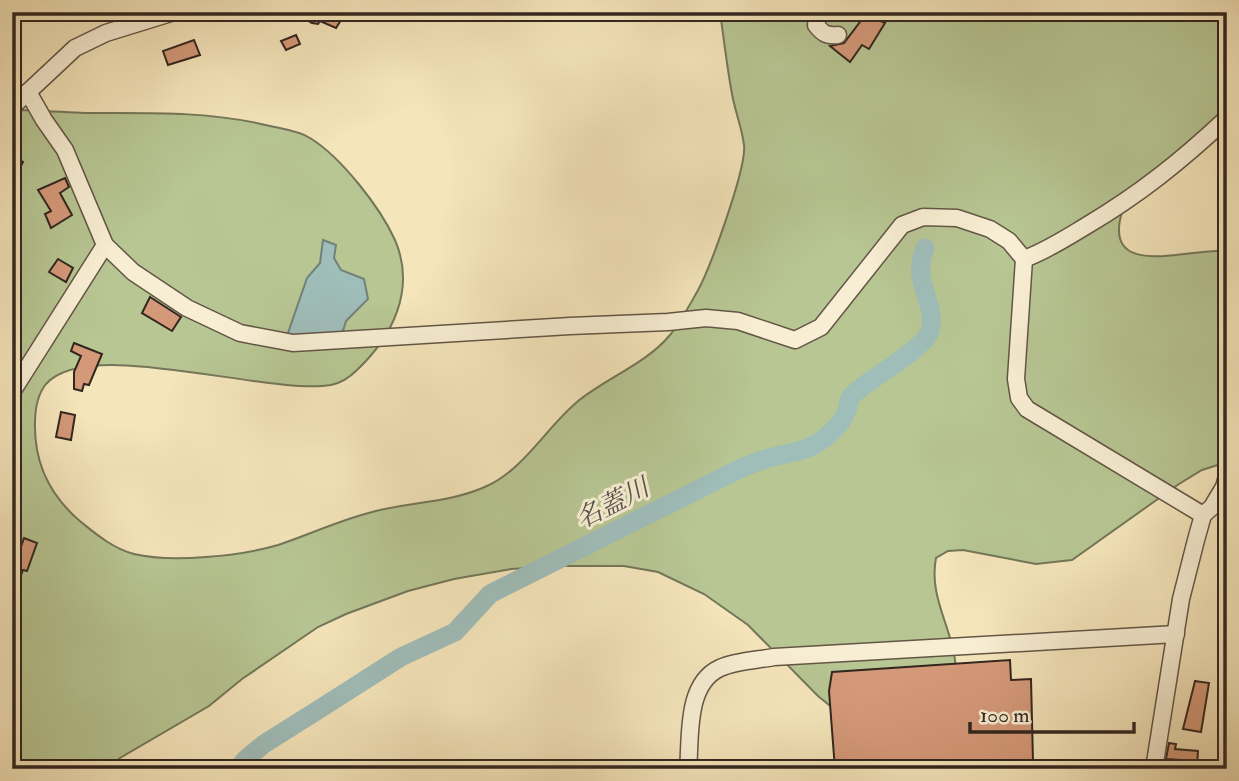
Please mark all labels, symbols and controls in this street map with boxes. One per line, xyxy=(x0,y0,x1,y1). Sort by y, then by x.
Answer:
water label: 名蓋川 xyxy=(570,471,657,536)
scale bar xyxy=(970,690,1134,734)
text: 100 m xyxy=(980,702,1030,729)

